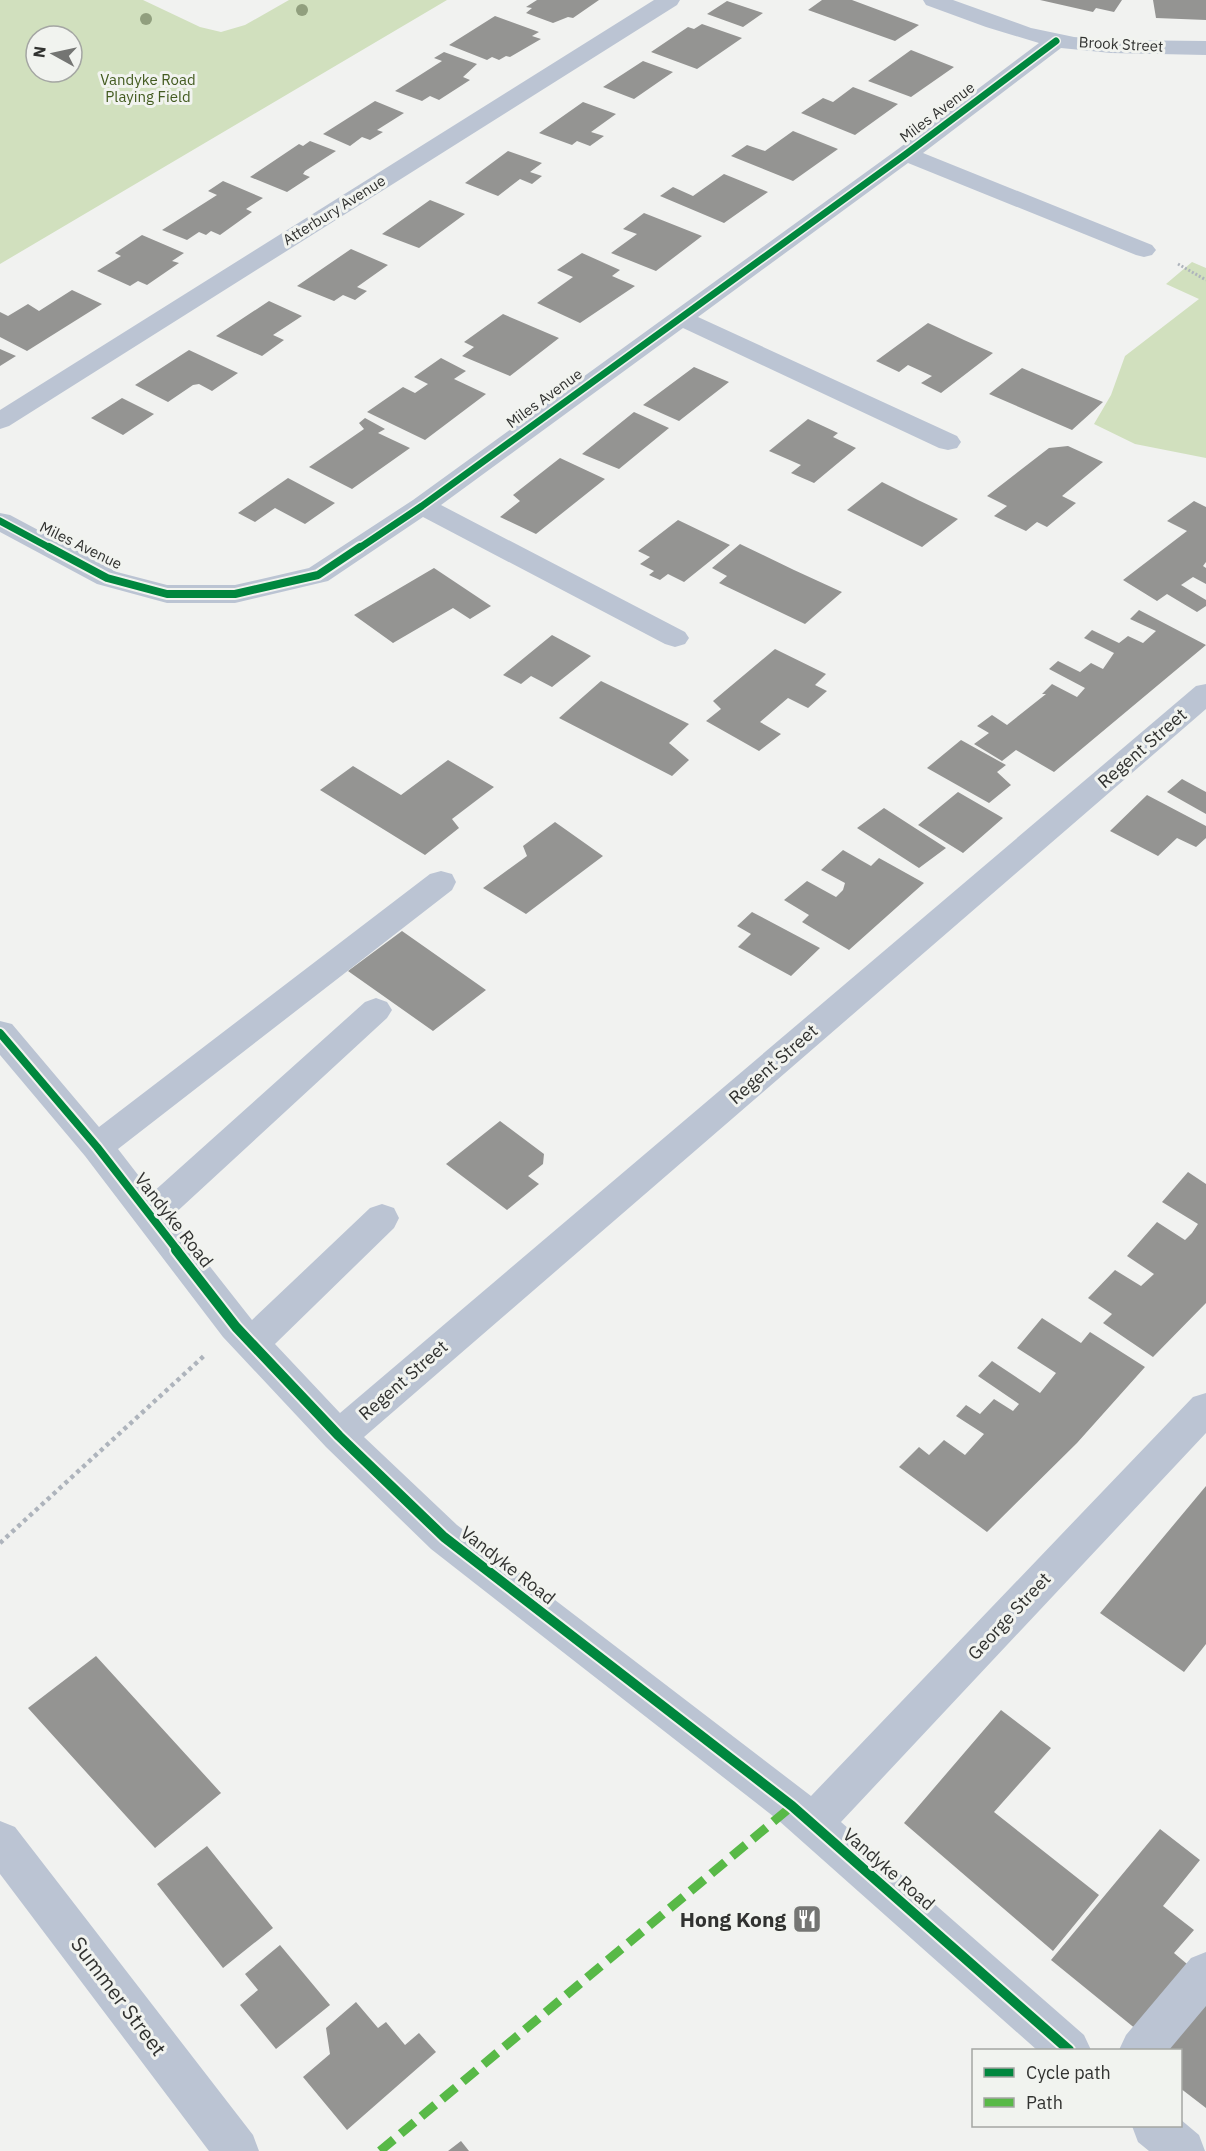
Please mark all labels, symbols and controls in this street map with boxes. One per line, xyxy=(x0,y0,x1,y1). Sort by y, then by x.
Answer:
north arrow xyxy=(24,24,84,84)
street label: Brook Street xyxy=(1078,32,1164,56)
text: N xyxy=(28,45,50,59)
park label: Vandyke Road Playing Field xyxy=(100,70,196,106)
street label: Miles Avenue xyxy=(896,78,978,146)
street label: Atterbury Avenue xyxy=(279,171,389,249)
street label: Miles Avenue xyxy=(502,364,586,432)
street label: Miles Avenue xyxy=(37,517,125,573)
street label: Regent Street xyxy=(1093,703,1191,793)
street label: Regent Street xyxy=(724,1019,822,1109)
street label: Vandyke Road xyxy=(130,1168,218,1272)
street label: Regent Street xyxy=(354,1335,452,1425)
street label: Vandyke Road xyxy=(456,1521,560,1609)
street label: George Street xyxy=(963,1567,1055,1665)
street label: Vandyke Road xyxy=(838,1823,940,1915)
restaurant icon: Hong Kong xyxy=(791,1903,823,1935)
place label: Hong Kong xyxy=(680,1905,786,1933)
street label: Summer Street xyxy=(65,1931,173,2061)
legend xyxy=(972,2049,1182,2127)
text: Cycle path xyxy=(1026,2061,1111,2084)
text: Path xyxy=(1026,2091,1063,2114)

